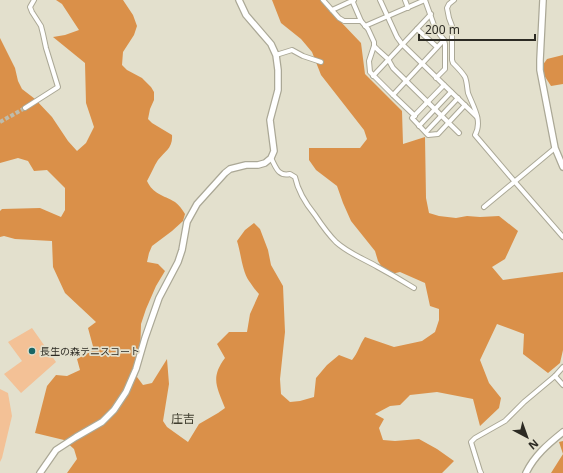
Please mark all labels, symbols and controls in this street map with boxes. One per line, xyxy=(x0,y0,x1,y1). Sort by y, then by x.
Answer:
scale bar xyxy=(419,16,535,42)
text: 200 m xyxy=(425,21,460,38)
place label: 長生の森テニスコート xyxy=(40,344,140,358)
marker: 長生の森テニスコート xyxy=(27,346,37,356)
district label: 庄吉 xyxy=(171,410,195,427)
north arrow xyxy=(507,417,547,457)
text: N xyxy=(526,436,542,454)

